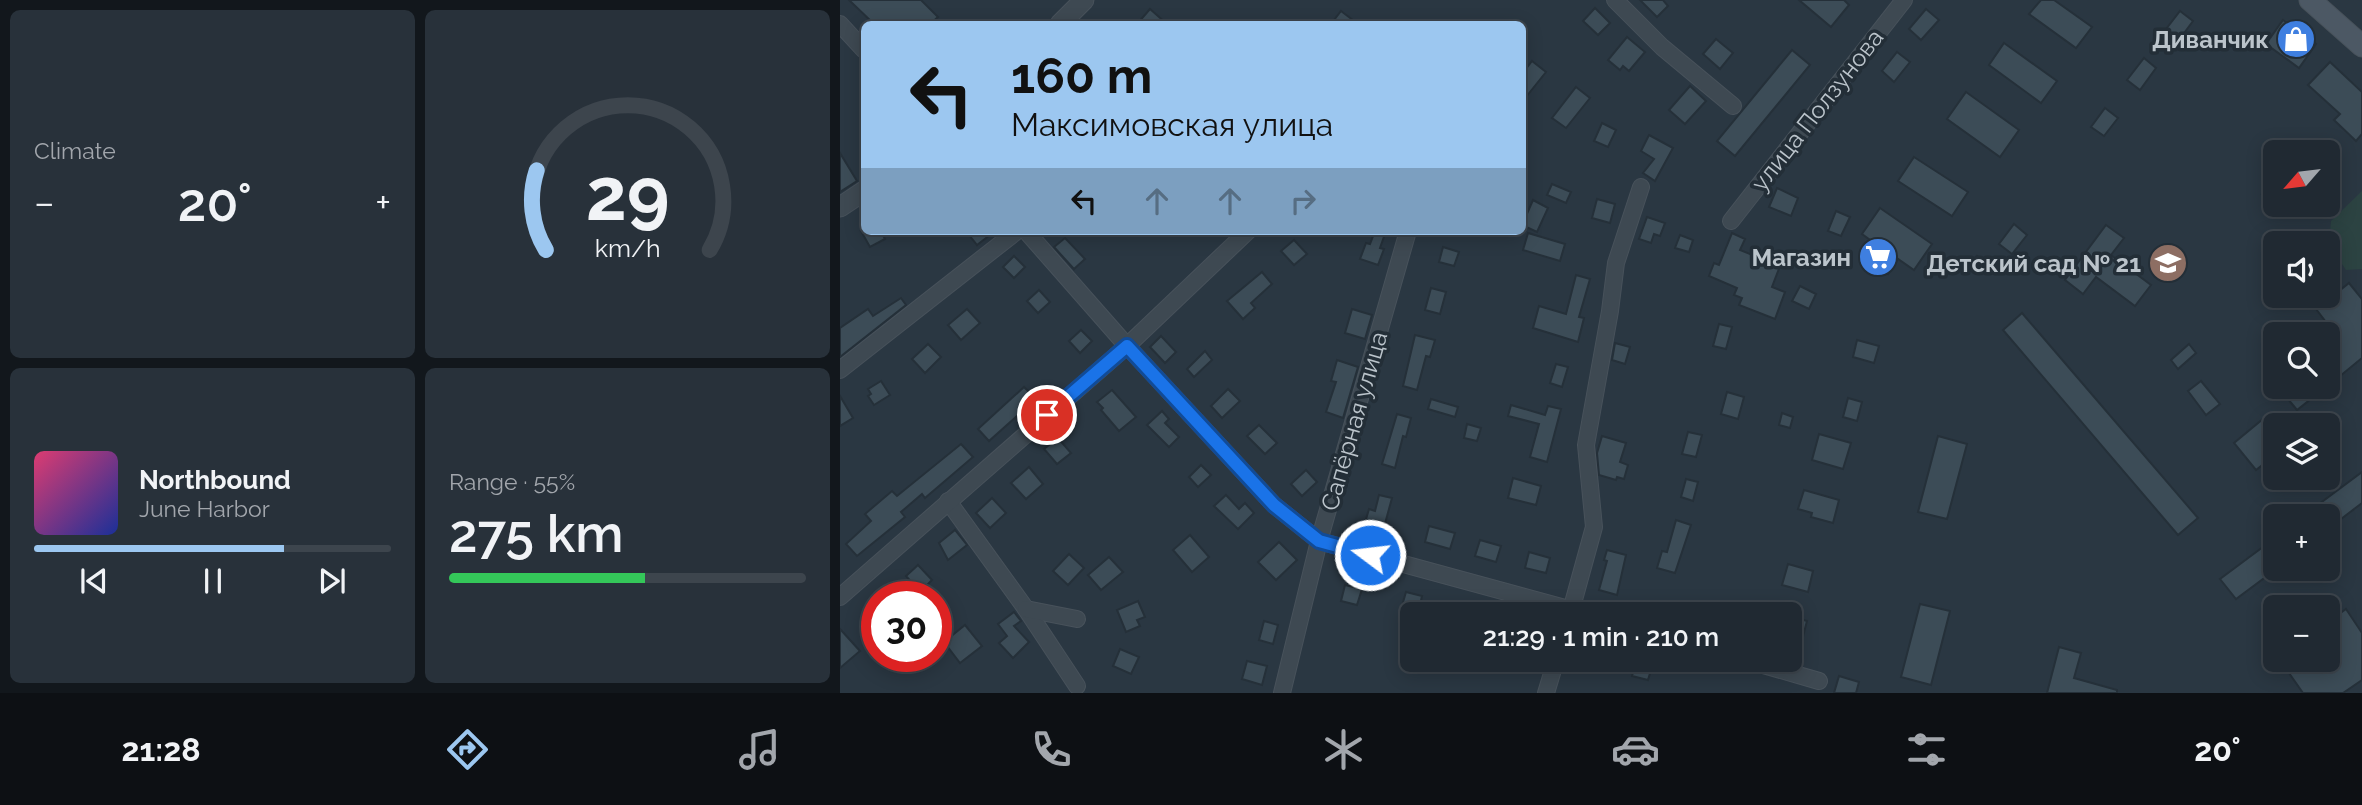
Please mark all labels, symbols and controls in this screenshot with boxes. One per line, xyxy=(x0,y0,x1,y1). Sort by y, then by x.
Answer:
shop icon: Диванчик xyxy=(2275,18,2317,60)
street label: улица Ползунова xyxy=(1745,23,1889,197)
place label: Диванчик xyxy=(2152,25,2269,54)
text: 160 m xyxy=(1011,47,1152,104)
icon: left xyxy=(896,49,987,140)
text: Максимовская улица xyxy=(1011,106,1333,143)
text: Climate xyxy=(34,137,116,164)
north arrow xyxy=(2263,140,2340,217)
map controls xyxy=(2263,140,2340,672)
text: 29 xyxy=(586,152,669,237)
text: 20° xyxy=(178,172,252,233)
text: − xyxy=(34,180,54,225)
text: + xyxy=(375,180,391,225)
icon: left xyxy=(1065,182,1103,220)
icon: ahead xyxy=(1138,182,1176,220)
icon: ahead xyxy=(1211,182,1249,220)
icon: right xyxy=(1284,182,1322,220)
button: sound xyxy=(2263,231,2340,308)
text: km/h xyxy=(595,233,660,263)
supermarket icon: Магазин xyxy=(1857,236,1899,278)
school or university icon: Детский сад № 21 xyxy=(2147,242,2189,284)
place label: Магазин xyxy=(1752,243,1851,272)
place label: Детский сад № 21 xyxy=(1926,249,2141,278)
button: search xyxy=(2263,322,2340,399)
street label: Сапёрная улица xyxy=(1315,328,1393,514)
pin xyxy=(1017,385,1077,445)
icon: arrive xyxy=(1028,396,1066,434)
button: layers xyxy=(2263,413,2340,490)
text: Northbound xyxy=(139,465,291,495)
text: Range · 55% xyxy=(449,468,575,495)
text: June Harbor xyxy=(139,495,270,522)
text: 275 km xyxy=(449,503,624,564)
button: + xyxy=(2263,504,2340,581)
position arrow xyxy=(1333,518,1407,592)
icon: previous xyxy=(75,562,113,600)
icon: pause xyxy=(194,562,232,600)
icon: next xyxy=(313,562,351,600)
speed limit sign: 30 xyxy=(861,581,952,672)
button: − xyxy=(2263,595,2340,672)
text: 21:29 · 1 min · 210 m xyxy=(1483,622,1719,652)
icon: directions xyxy=(443,725,492,774)
icon: music xyxy=(735,725,784,774)
icon: phone xyxy=(1027,725,1076,774)
icon: climate xyxy=(1319,725,1368,774)
icon: car xyxy=(1611,725,1660,774)
icon: filters xyxy=(1902,725,1951,774)
text: 21:28 xyxy=(121,731,201,768)
text: 20° xyxy=(2194,731,2241,768)

